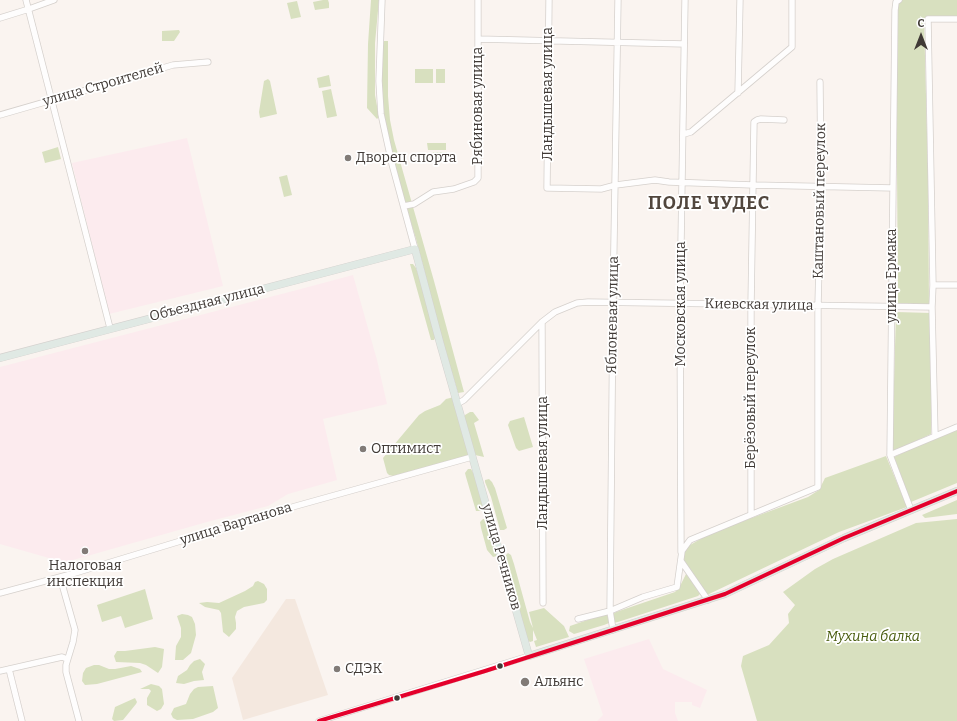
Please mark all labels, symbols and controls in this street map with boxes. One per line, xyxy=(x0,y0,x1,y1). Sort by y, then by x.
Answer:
north arrow xyxy=(901,16,941,56)
text: С xyxy=(918,17,924,30)
street label: Ландышевая улица xyxy=(540,27,556,161)
street label: Рябиновая улица xyxy=(470,47,486,165)
street label: улица Строителей xyxy=(41,60,165,110)
street label: Каштановый переулок xyxy=(810,123,830,279)
place label: Дворец спорта xyxy=(356,150,456,166)
marker: Дворец спорта xyxy=(343,153,353,163)
district label: ПОЛЕ ЧУДЕС xyxy=(648,193,770,215)
street label: улица Ермака xyxy=(884,229,900,323)
street label: Московская улица xyxy=(673,241,689,367)
street label: Яблоневая улица xyxy=(604,256,622,374)
street label: Объездная улица xyxy=(148,281,266,325)
street label: Киевская улица xyxy=(704,296,814,314)
street label: Берёзовый переулок xyxy=(743,327,759,469)
street label: Ландышевая улица xyxy=(535,396,551,530)
place label: Оптимист xyxy=(371,441,441,457)
marker: Оптимист xyxy=(358,444,368,454)
street label: улица Вартанова xyxy=(178,499,294,549)
street label: улица Речников xyxy=(478,502,524,612)
marker: Налоговая инспекция xyxy=(80,546,90,556)
place label: Налоговая инспекция xyxy=(47,558,123,590)
park label: Мухина балка xyxy=(826,629,920,645)
place label: СДЭК xyxy=(345,661,382,677)
unlabelled marker xyxy=(495,661,505,671)
marker: СДЭК xyxy=(332,664,342,674)
place label: Альянс xyxy=(534,674,584,690)
marker: Альянс xyxy=(519,676,531,688)
unlabelled marker xyxy=(392,693,402,703)

